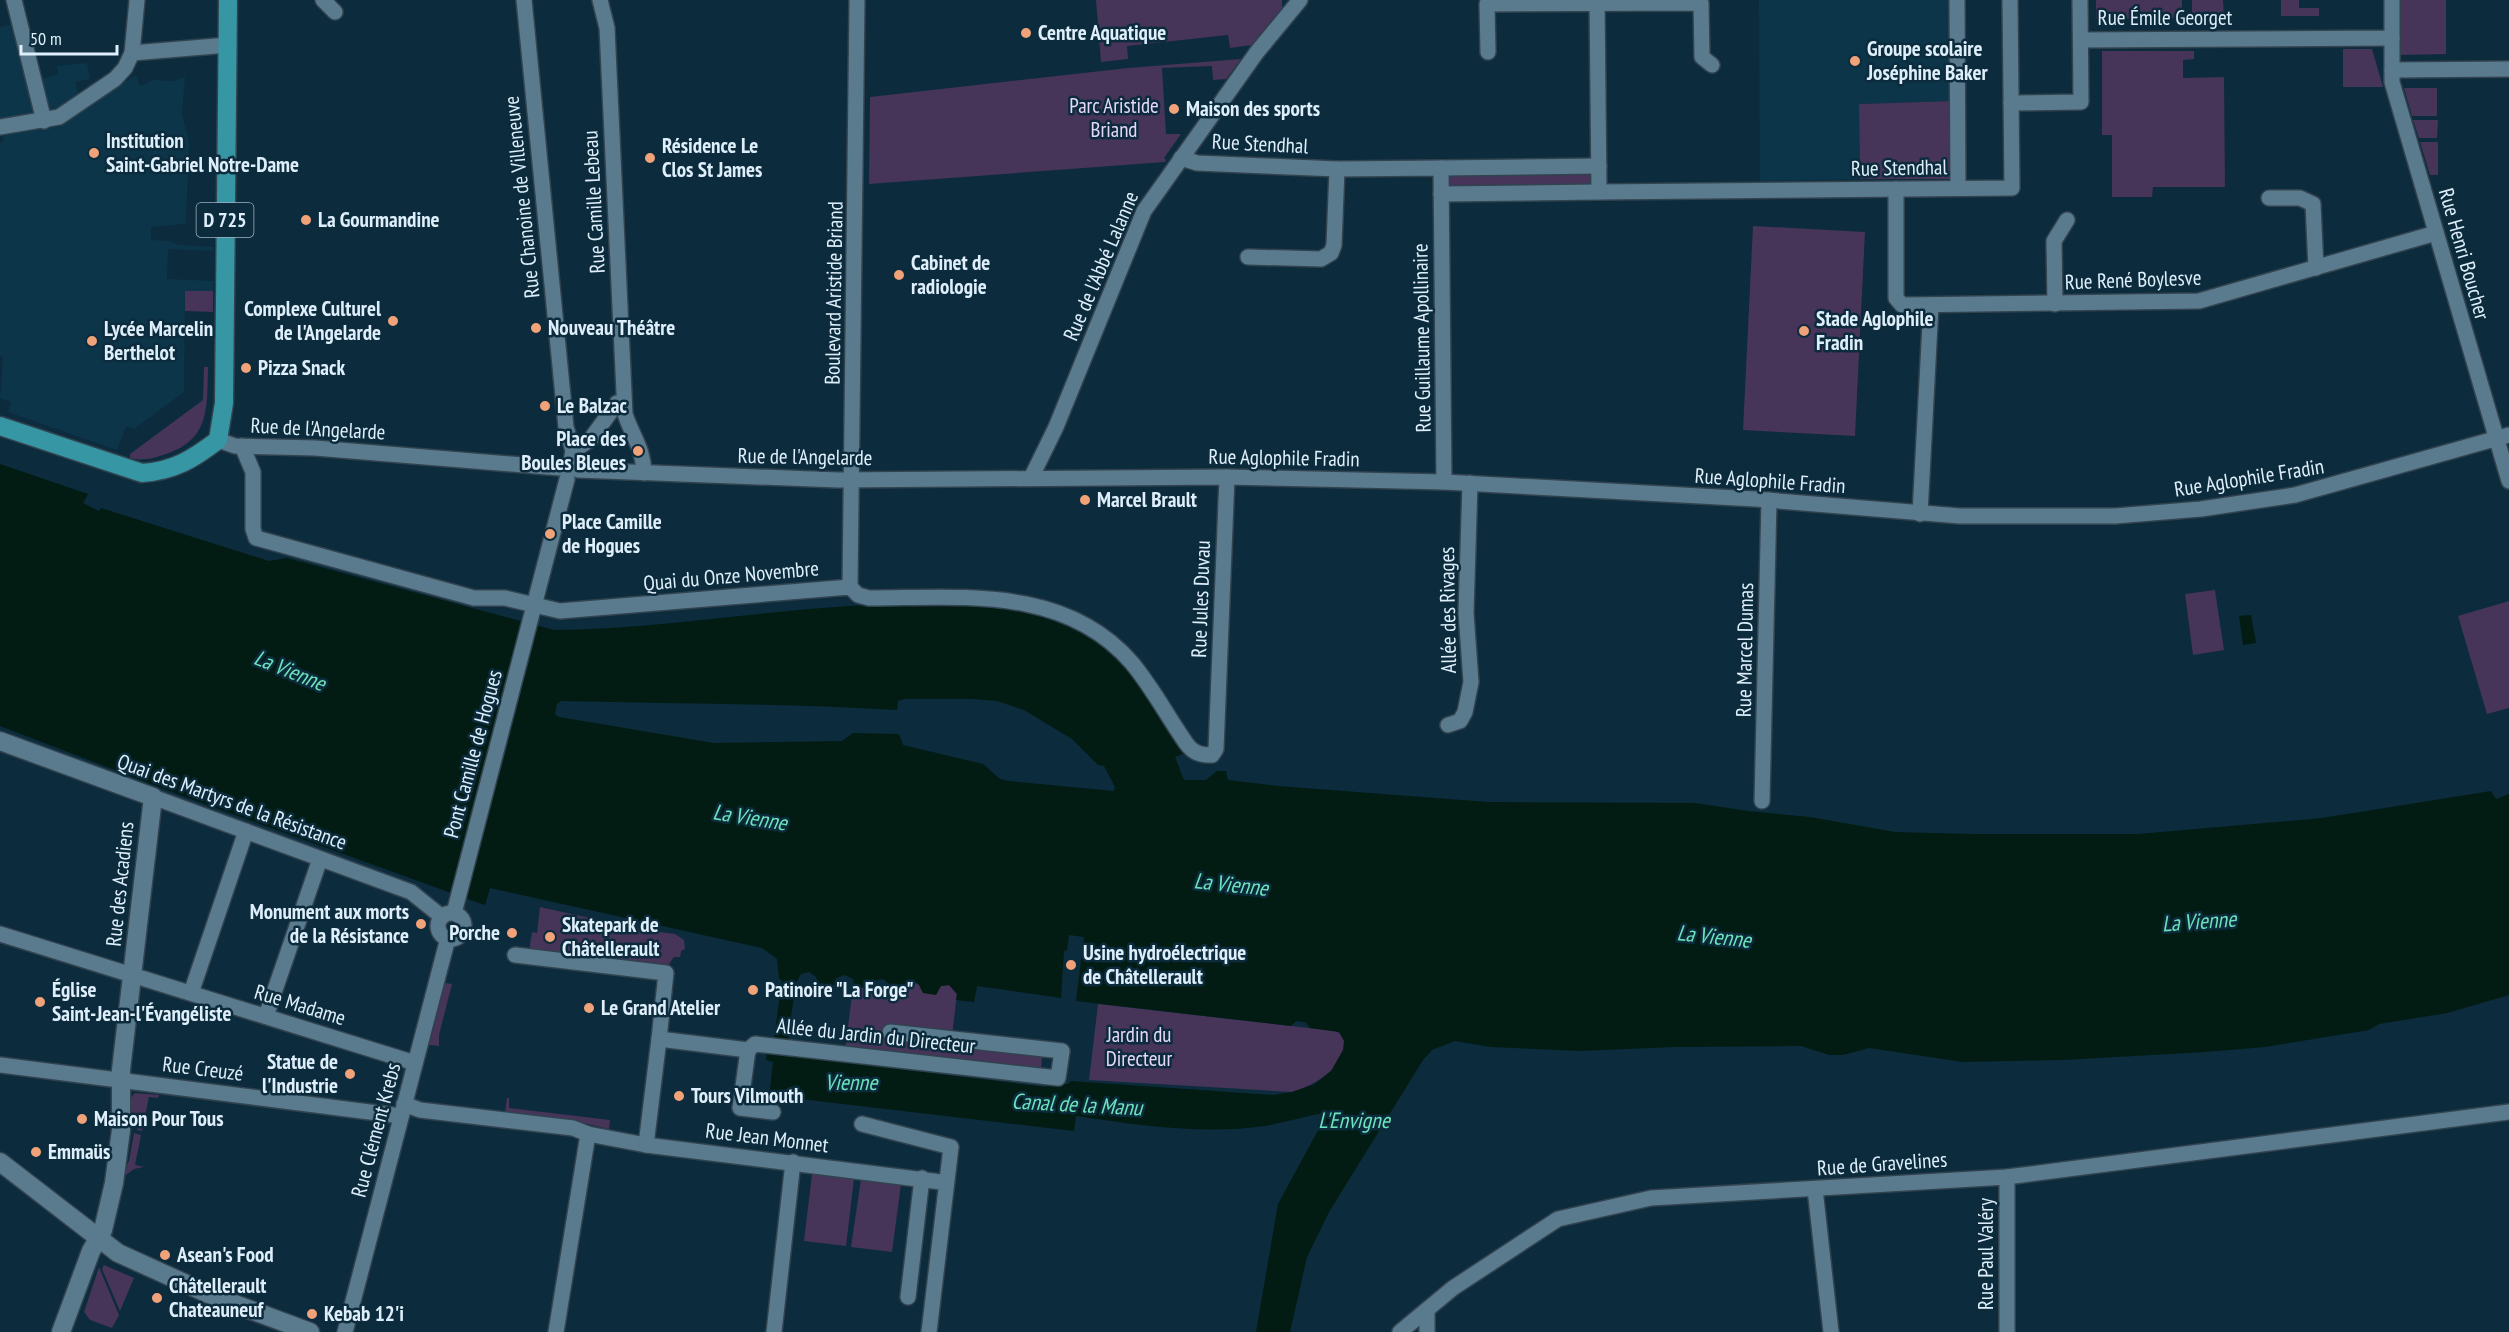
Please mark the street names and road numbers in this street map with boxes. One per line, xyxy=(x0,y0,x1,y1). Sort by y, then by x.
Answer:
street label: Rue Émile Georget xyxy=(2098,4,2233,31)
street label: Rue Chanoine de Villeneuve xyxy=(497,95,546,299)
street label: Rue Stendhal xyxy=(1211,127,1309,160)
street label: Rue Camille Lebeau xyxy=(576,130,611,274)
street label: Rue Stendhal xyxy=(1851,153,1948,182)
street label: Rue Henri Boucher xyxy=(2433,185,2496,323)
street label: Rue de l'Abbé Lalanne xyxy=(1057,187,1144,345)
street label: Boulevard Aristide Briand xyxy=(818,201,849,385)
road number: D 725 xyxy=(196,203,254,237)
street label: Rue Guillaume Apollinaire xyxy=(1406,243,1437,433)
street label: Rue René Boylesve xyxy=(2064,264,2202,295)
street label: Rue de l'Angelarde xyxy=(250,411,386,446)
street label: Rue de l'Angelarde xyxy=(737,442,873,471)
street label: Rue Aglophile Fradin xyxy=(1208,443,1360,472)
street label: Rue Aglophile Fradin xyxy=(2172,452,2326,503)
street label: Rue Aglophile Fradin xyxy=(1694,462,1846,499)
street label: Rue Jules Duvau xyxy=(1185,540,1216,658)
street label: Allée des Rivages xyxy=(1433,546,1462,674)
street label: Quai du Onze Novembre xyxy=(642,554,820,597)
street label: Rue Marcel Dumas xyxy=(1730,583,1759,717)
street label: Pont Camille de Hogues xyxy=(437,667,508,841)
street label: Quai des Martyrs de la Résistance xyxy=(114,747,351,856)
street label: Rue des Acadiens xyxy=(100,820,139,948)
street label: Rue Madame xyxy=(251,978,349,1031)
street label: Allée du Jardin du Directeur xyxy=(775,1012,977,1059)
street label: Rue Creuzé xyxy=(161,1050,245,1087)
street label: Rue Clément Krebs xyxy=(345,1060,406,1200)
street label: Rue Jean Monnet xyxy=(704,1117,830,1158)
street label: Rue de Gravelines xyxy=(1816,1145,1948,1182)
street label: Rue Paul Valéry xyxy=(1972,1198,1999,1310)

